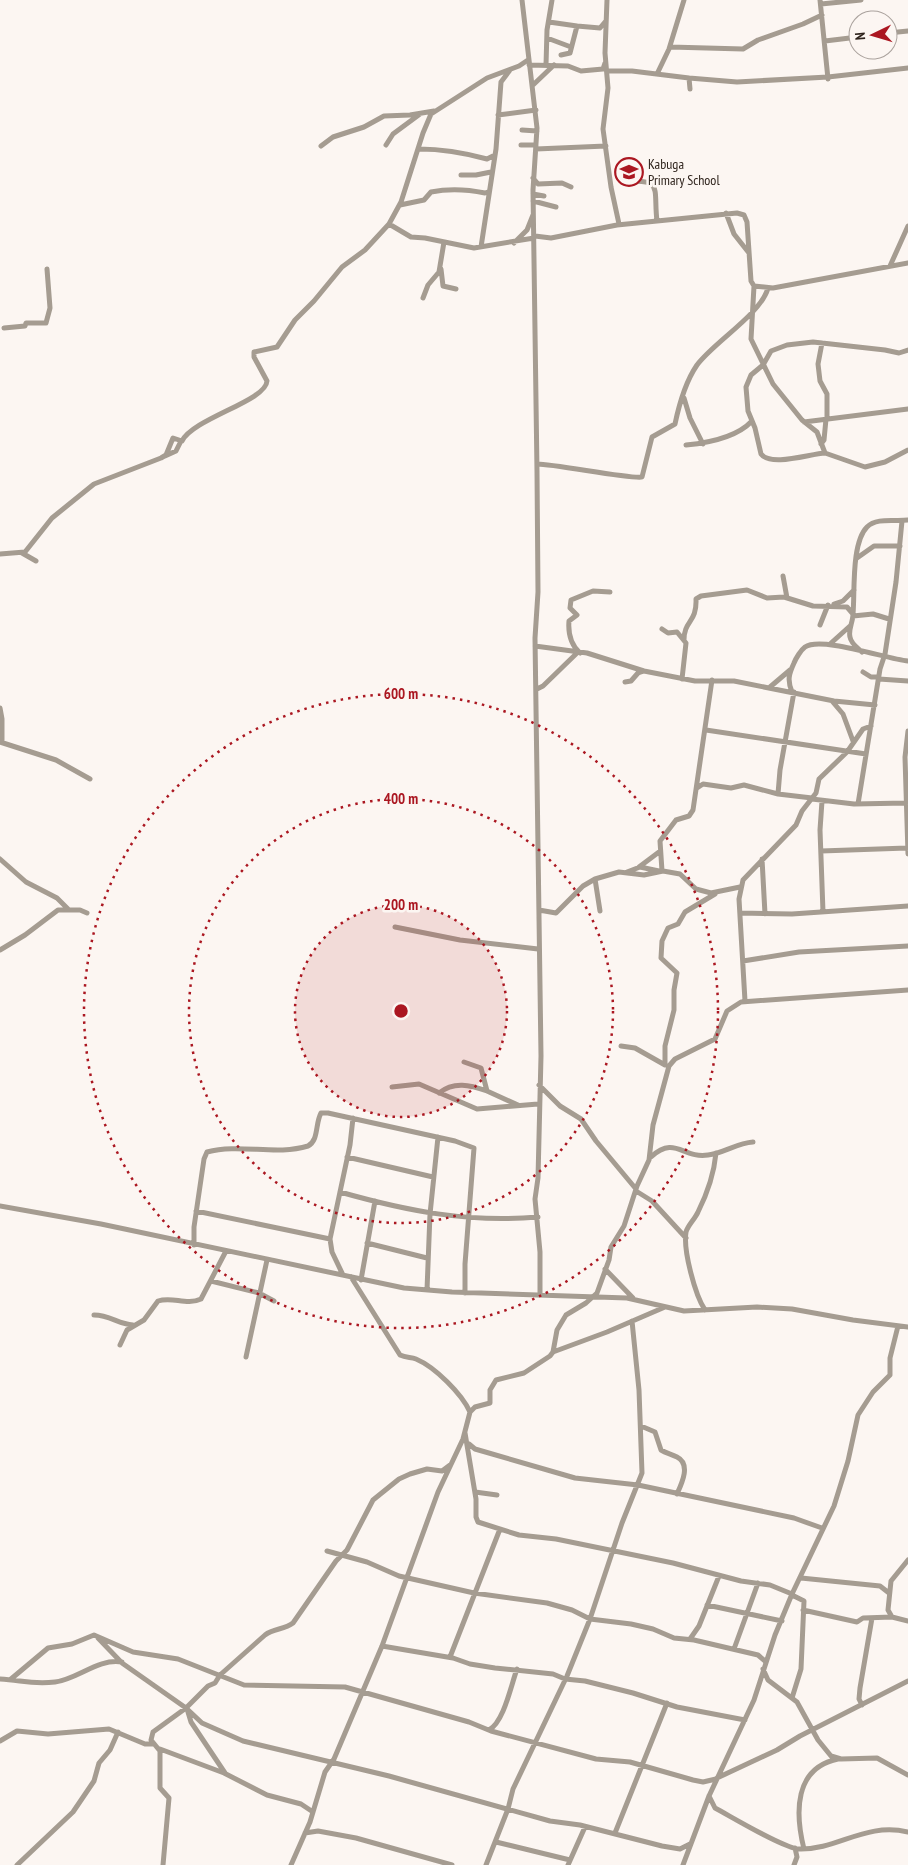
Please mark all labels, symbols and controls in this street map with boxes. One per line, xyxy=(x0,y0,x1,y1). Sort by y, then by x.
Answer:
north arrow xyxy=(848,10,898,60)
text: N xyxy=(851,32,869,41)
place label: Kabuga Primary School xyxy=(648,155,720,189)
school or university icon: Kabuga Primary School xyxy=(614,157,644,187)
text: 600 m xyxy=(384,684,418,703)
text: 400 m xyxy=(384,789,418,808)
text: 200 m xyxy=(384,895,418,914)
centre of rings xyxy=(392,1002,410,1020)

